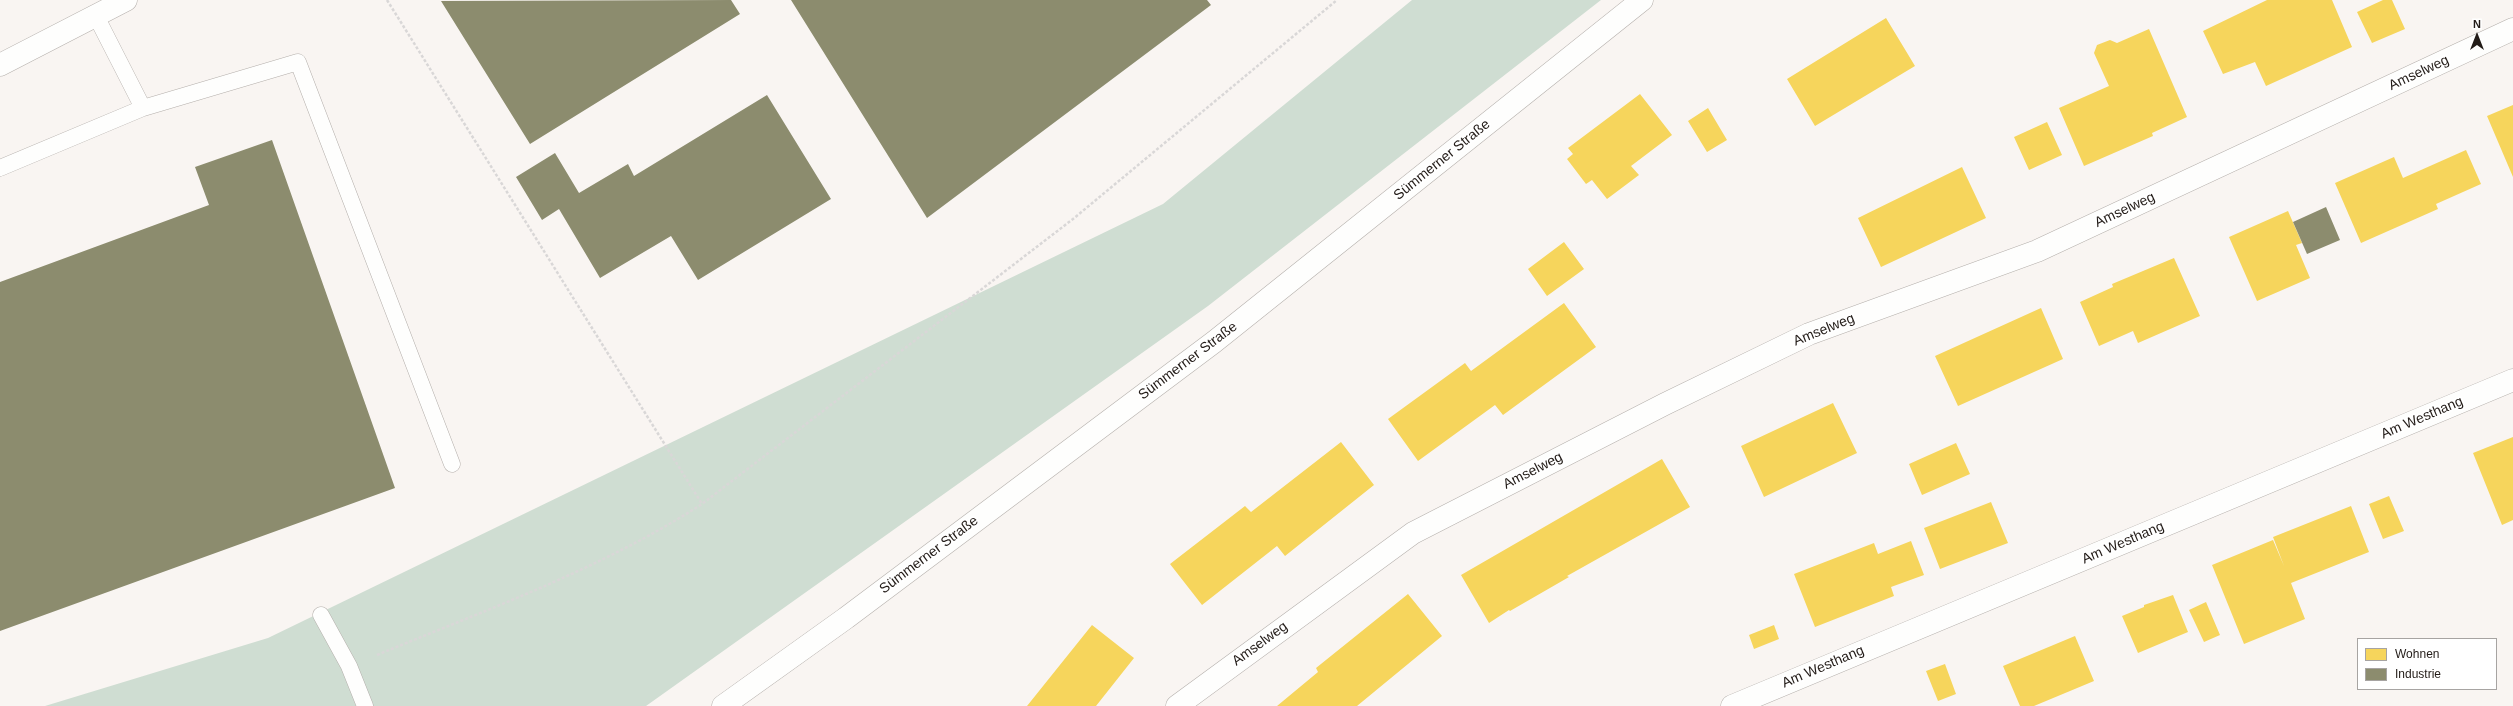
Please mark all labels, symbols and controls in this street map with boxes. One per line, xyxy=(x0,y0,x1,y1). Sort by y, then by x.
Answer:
north arrow xyxy=(2457,16,2497,56)
text: N xyxy=(2473,18,2481,30)
street label: Amselweg xyxy=(2386,52,2452,94)
street label: Sümmerner Straße xyxy=(1390,116,1494,204)
street label: Amselweg xyxy=(2092,189,2158,231)
street label: Amselweg xyxy=(1791,310,1857,350)
street label: Sümmerner Straße xyxy=(1135,318,1241,404)
street label: Am Westhang xyxy=(2378,393,2466,443)
street label: Amselweg xyxy=(1500,449,1566,493)
street label: Sümmerner Straße xyxy=(876,512,982,598)
street label: Am Westhang xyxy=(2079,518,2167,568)
street label: Amselweg xyxy=(1229,618,1291,670)
legend xyxy=(2357,638,2497,690)
street label: Am Westhang xyxy=(1779,642,1867,692)
text: Wohnen xyxy=(2395,647,2439,661)
text: Industrie xyxy=(2395,667,2441,681)

